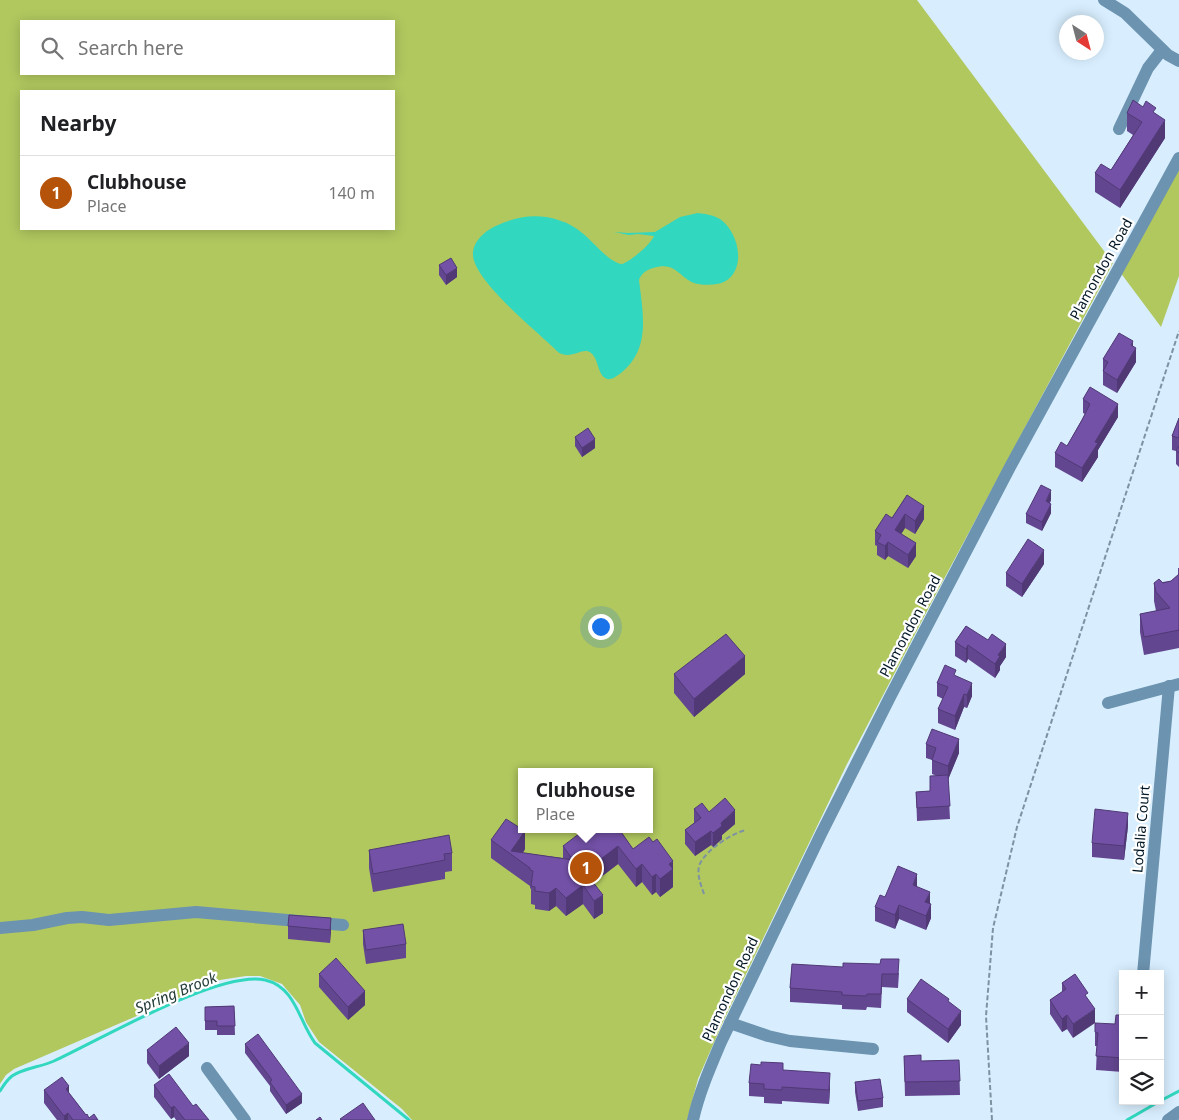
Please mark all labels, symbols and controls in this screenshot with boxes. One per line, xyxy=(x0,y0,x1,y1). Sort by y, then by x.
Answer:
north arrow xyxy=(1059,15,1104,60)
search box xyxy=(20,20,395,75)
icon: search xyxy=(38,34,66,62)
text: Search here xyxy=(78,35,184,61)
text: Nearby xyxy=(40,109,116,137)
text: Clubhouse xyxy=(87,169,187,195)
text: 1 xyxy=(51,182,61,204)
text: 140 m xyxy=(328,182,375,204)
text: Place xyxy=(87,195,127,217)
street label: Plamondon Road xyxy=(1065,215,1136,323)
street label: Plamondon Road xyxy=(875,571,945,680)
your location xyxy=(588,614,614,640)
popup xyxy=(518,768,653,833)
text: Clubhouse xyxy=(536,777,635,803)
street label: Lodalia Court xyxy=(1127,784,1154,874)
text: Place xyxy=(536,803,575,825)
pin: 1 xyxy=(570,849,602,887)
street label: Plamondon Road xyxy=(697,933,762,1044)
water label: Spring Brook xyxy=(132,966,220,1018)
map controls xyxy=(1119,970,1164,1105)
button: + xyxy=(1119,970,1164,1015)
button: − xyxy=(1119,1015,1164,1060)
button: layers xyxy=(1119,1060,1164,1105)

